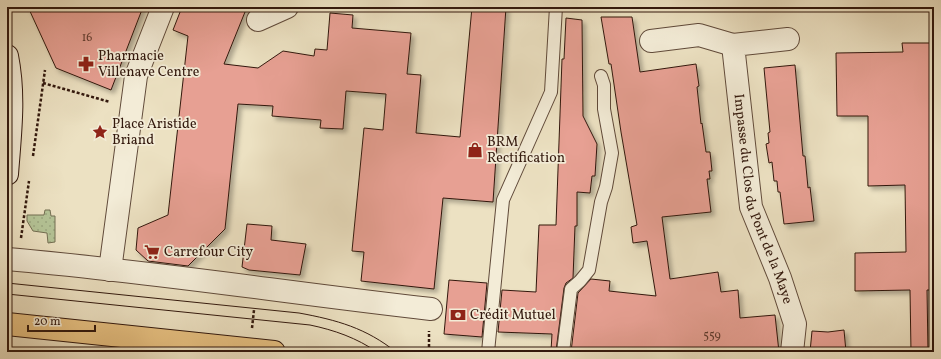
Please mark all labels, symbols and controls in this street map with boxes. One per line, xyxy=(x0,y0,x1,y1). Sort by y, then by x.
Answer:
house number: 16 xyxy=(82,30,92,46)
place label: Pharmacie Villenave Centre xyxy=(98,47,200,82)
pharmacy icon: Pharmacie Villenave Centre xyxy=(77,55,95,73)
street label: Impasse du Clos du Pont de la Maye xyxy=(729,93,797,307)
place label: Place Aristide Briand xyxy=(112,115,197,150)
place icon: Place Aristide Briand xyxy=(91,123,109,141)
place label: BRM Rectification xyxy=(487,133,565,168)
shop icon: BRM Rectification xyxy=(466,141,484,159)
supermarket icon: Carrefour City xyxy=(143,243,161,261)
place label: Carrefour City xyxy=(164,243,254,262)
bank icon: Crédit Mutuel xyxy=(449,306,467,324)
place label: Crédit Mutuel xyxy=(470,306,556,325)
scale bar xyxy=(28,307,95,333)
text: 20 m xyxy=(34,314,61,330)
house number: 559 xyxy=(703,328,721,344)

